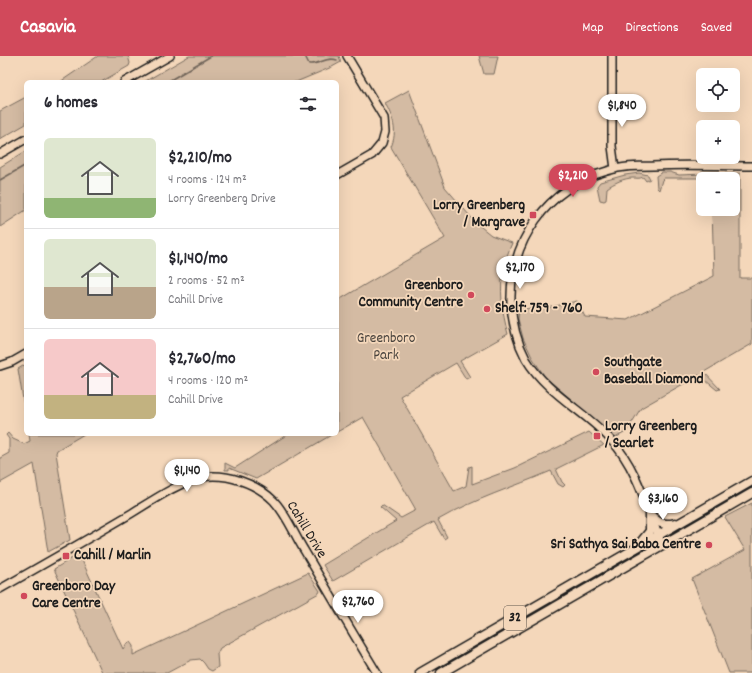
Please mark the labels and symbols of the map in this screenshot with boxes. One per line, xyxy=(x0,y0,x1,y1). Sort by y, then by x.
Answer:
pin: $1,840 xyxy=(589,94,655,128)
pin: $2,210 xyxy=(540,164,606,198)
place label: Lorry Greenberg / Margrave xyxy=(433,195,525,234)
marker: Lorry Greenberg / Margrave xyxy=(528,210,538,220)
pin: $2,170 xyxy=(487,256,553,290)
place label: Greenboro Community Centre xyxy=(358,275,463,314)
marker: Greenboro Community Centre xyxy=(466,290,476,300)
place label: Shelf: 759 - 760 xyxy=(495,298,583,320)
marker: Shelf: 759 - 760 xyxy=(482,304,492,314)
park label: Greenboro Park xyxy=(357,328,416,367)
place label: Southgate Baseball Diamond xyxy=(604,352,704,391)
marker: Southgate Baseball Diamond xyxy=(591,367,601,377)
place label: Lorry Greenberg / Scarlet xyxy=(604,416,697,455)
marker: Lorry Greenberg / Scarlet xyxy=(592,431,602,441)
pin: $1,140 xyxy=(154,459,220,493)
pin: $3,160 xyxy=(630,487,696,521)
street label: Cahill Drive xyxy=(280,497,332,563)
place label: Sri Sathya Sai Baba Centre xyxy=(550,534,701,556)
marker: Sri Sathya Sai Baba Centre xyxy=(704,540,714,550)
place label: Cahill / Marlin xyxy=(74,545,151,567)
marker: Cahill / Marlin xyxy=(61,551,71,561)
place label: Greenboro Day Care Centre xyxy=(32,576,116,615)
pin: $2,760 xyxy=(325,590,391,624)
marker: Greenboro Day Care Centre xyxy=(19,591,29,601)
road number: 32 xyxy=(504,606,526,630)

